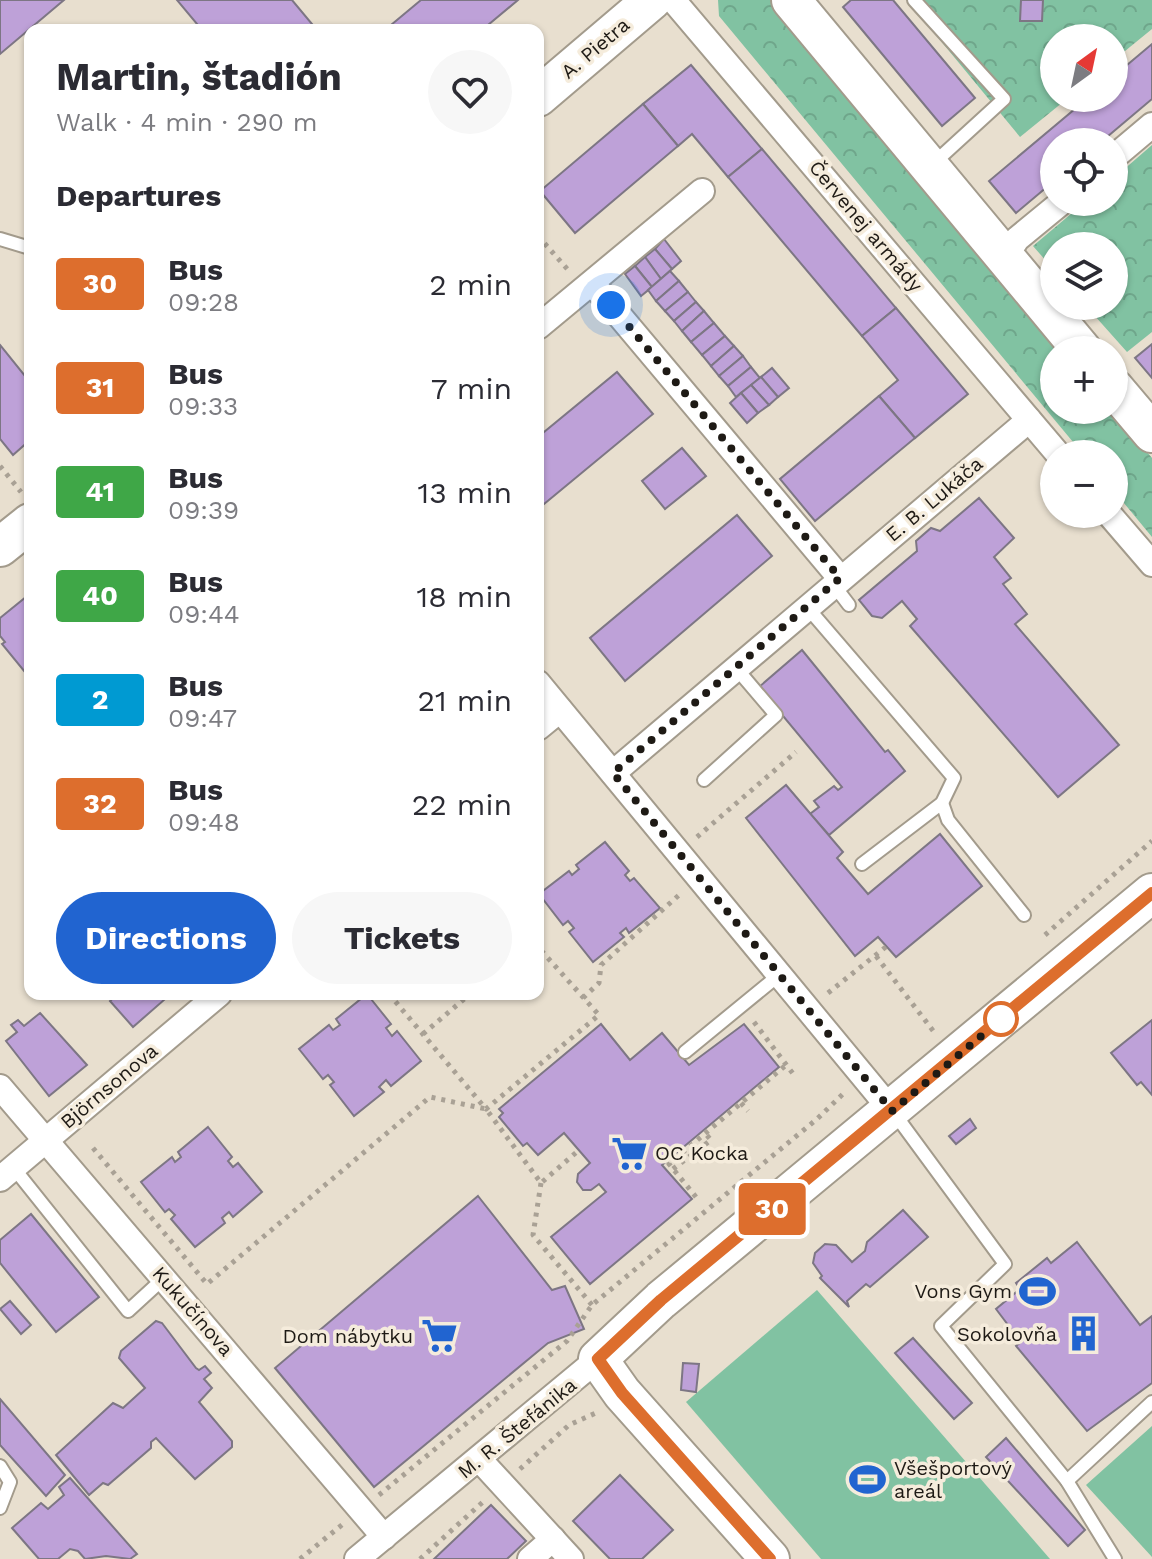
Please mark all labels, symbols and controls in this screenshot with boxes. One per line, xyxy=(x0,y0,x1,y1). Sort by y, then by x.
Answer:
street label: A. Pietra xyxy=(556,12,634,84)
north arrow xyxy=(1040,24,1128,112)
map controls xyxy=(1040,24,1128,528)
button: heart xyxy=(428,50,512,134)
text: Martin, štadión xyxy=(56,55,342,99)
text: Walk · 4 min · 290 m xyxy=(56,107,318,137)
button: locate xyxy=(1040,128,1128,216)
street label: Červenej armády xyxy=(804,155,928,297)
text: Departures xyxy=(56,178,221,213)
button: layers xyxy=(1040,232,1128,320)
text: Bus xyxy=(168,252,223,287)
text: 30 xyxy=(83,267,117,300)
text: 2 min xyxy=(429,267,512,302)
your location xyxy=(591,285,631,325)
text: 09:28 xyxy=(168,287,239,317)
button: + xyxy=(1040,336,1128,424)
text: Bus xyxy=(168,356,223,391)
text: 31 xyxy=(86,371,114,404)
text: 7 min xyxy=(431,371,512,406)
text: 09:33 xyxy=(168,391,238,421)
button: − xyxy=(1040,440,1128,528)
street label: E. B. Lukáča xyxy=(881,452,987,546)
text: Bus xyxy=(168,460,223,495)
text: 41 xyxy=(85,475,115,508)
text: 13 min xyxy=(417,475,512,510)
text: 09:39 xyxy=(168,495,239,525)
text: Bus xyxy=(168,564,223,599)
text: 40 xyxy=(82,579,118,612)
text: 18 min xyxy=(416,579,512,614)
text: 09:44 xyxy=(168,599,240,629)
text: Bus xyxy=(168,668,223,703)
text: 2 xyxy=(92,683,108,716)
text: 21 min xyxy=(417,683,512,718)
text: 09:47 xyxy=(168,703,237,733)
text: Bus xyxy=(168,772,223,807)
text: 32 xyxy=(83,787,117,820)
text: 22 min xyxy=(412,787,512,822)
text: 09:48 xyxy=(168,807,240,837)
button: Directions xyxy=(56,892,276,984)
button: Tickets xyxy=(292,892,512,984)
unlabelled marker xyxy=(984,1002,1018,1036)
street label: Björnsonova xyxy=(56,1038,162,1134)
supermarket icon: OC Kocka xyxy=(610,1134,648,1172)
place label: OC Kocka xyxy=(655,1141,748,1165)
line badge: 30 xyxy=(736,1183,808,1235)
text: 30 xyxy=(755,1192,789,1225)
street label: Kukučínova xyxy=(148,1261,238,1361)
sports icon: Vons Gym xyxy=(1019,1272,1057,1310)
place label: Vons Gym xyxy=(915,1279,1012,1303)
building icon: Sokolovňa xyxy=(1064,1315,1102,1353)
supermarket icon: Dom nábytku xyxy=(420,1317,458,1355)
place label: Sokolovňa xyxy=(957,1322,1057,1346)
place label: Dom nábytku xyxy=(282,1324,413,1348)
street label: M. R. Štefánika xyxy=(453,1373,581,1483)
place label: Všešportový areál xyxy=(894,1456,1013,1503)
sports icon: Všešportový areál xyxy=(849,1461,887,1499)

